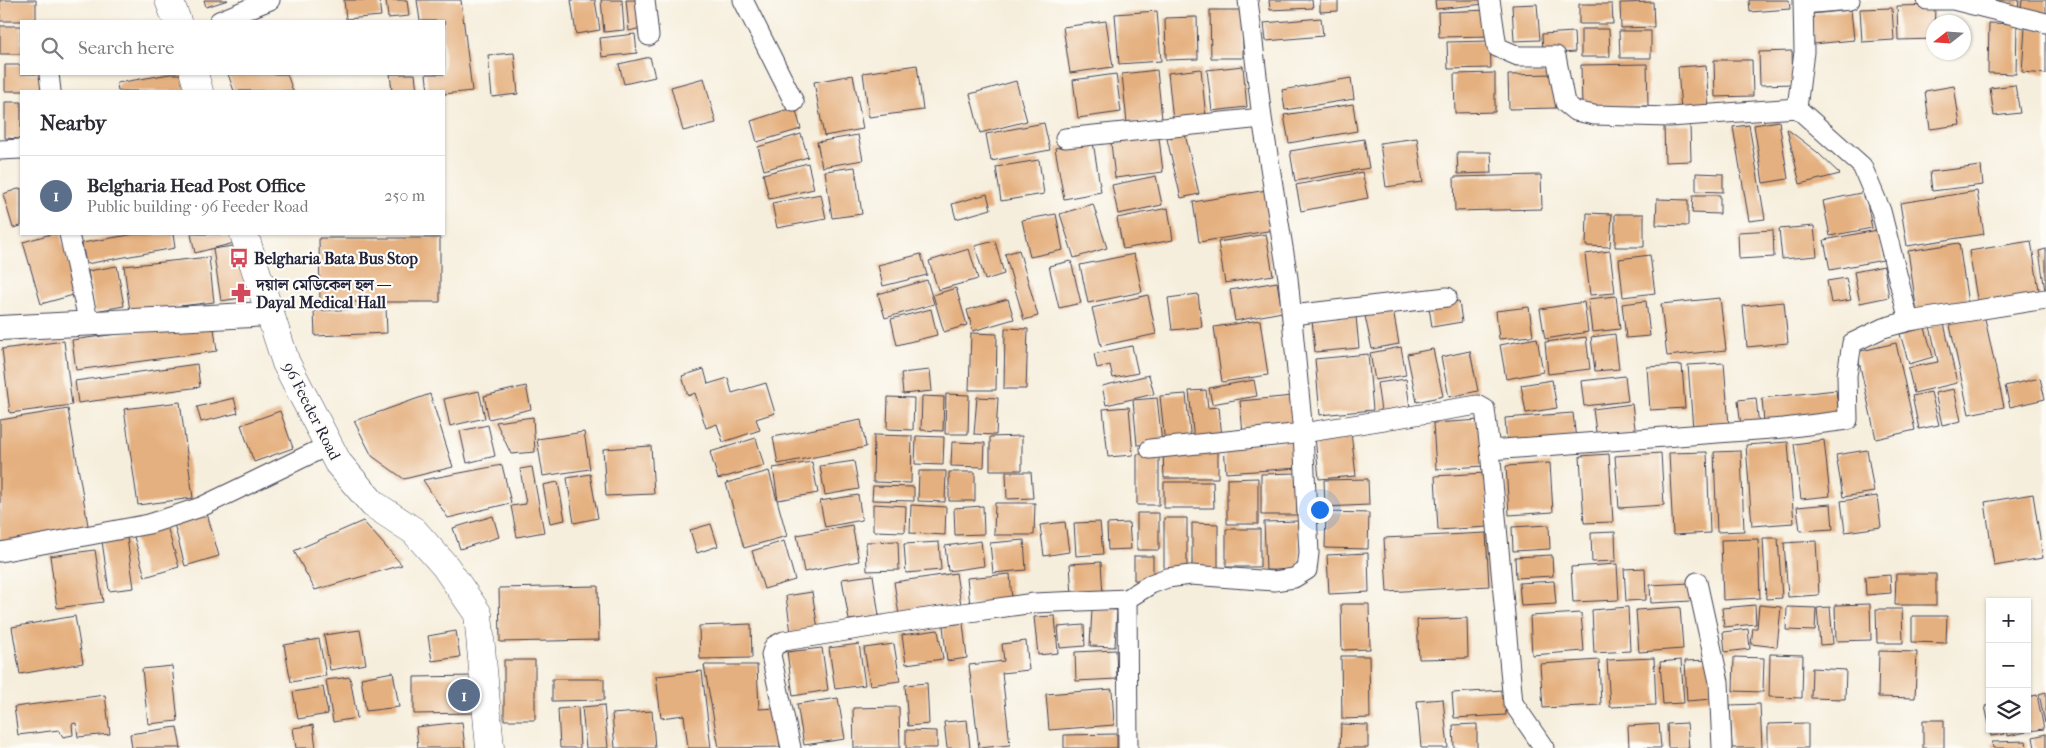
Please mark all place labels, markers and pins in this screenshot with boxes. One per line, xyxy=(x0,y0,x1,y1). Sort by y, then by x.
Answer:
bus stop icon: Belgharia Bata Bus Stop xyxy=(228,247,250,269)
place label: Belgharia Bata Bus Stop xyxy=(254,249,418,269)
place label: দয়াল মেডিকেল হল — Dayal Medical Hall xyxy=(255,275,392,313)
pharmacy icon: দয়াল মেডিকেল হল — Dayal Medical Hall xyxy=(230,282,252,304)
pin: 1 xyxy=(448,676,480,714)

